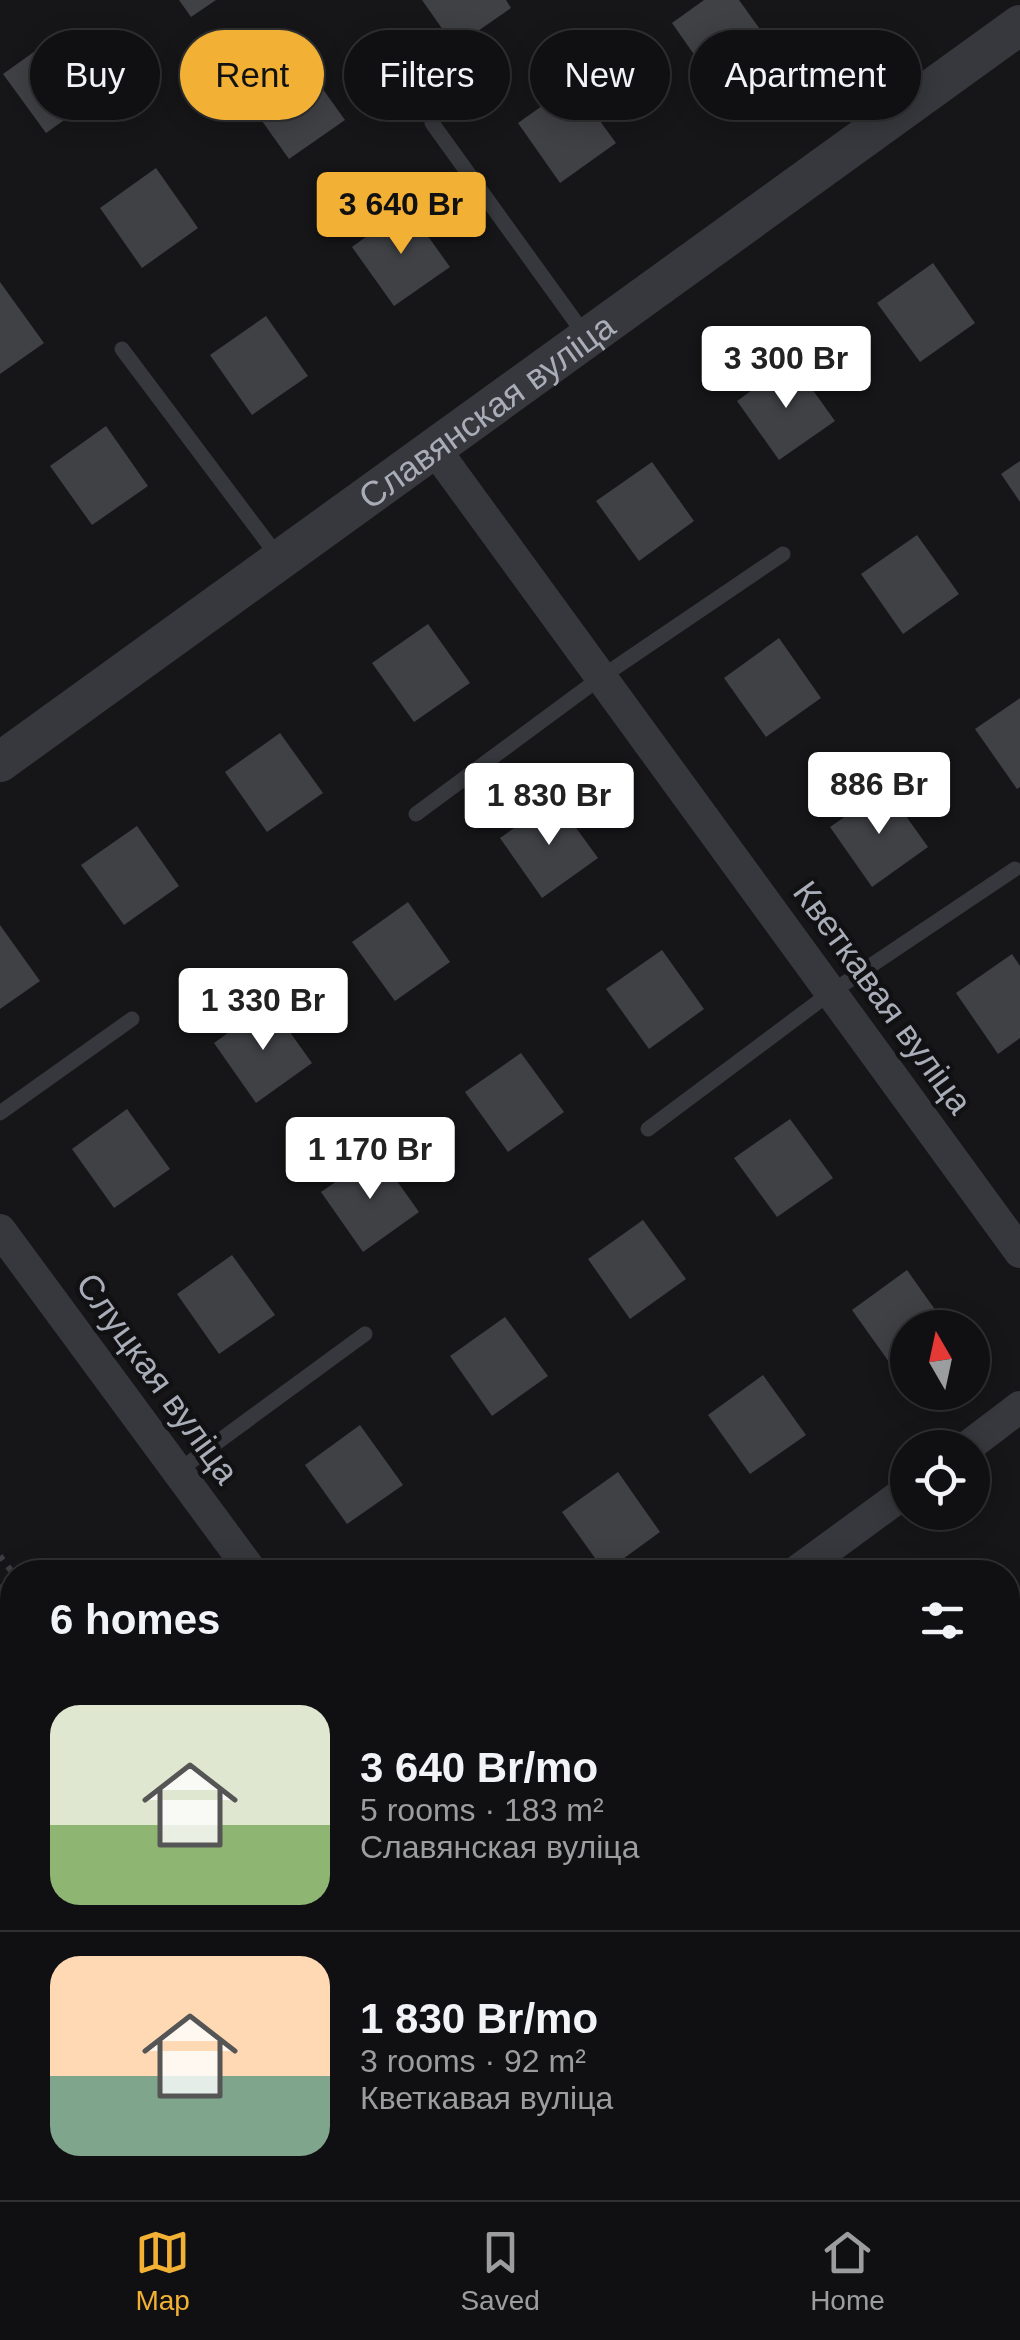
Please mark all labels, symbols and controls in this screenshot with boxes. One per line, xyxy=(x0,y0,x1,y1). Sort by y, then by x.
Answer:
chip: Buy xyxy=(30,30,160,120)
chip: Rent xyxy=(180,30,324,120)
chip: Filters xyxy=(344,30,510,120)
chip: New xyxy=(530,30,670,120)
chip: Apartment xyxy=(690,30,921,120)
pin: 3 640 Br xyxy=(298,172,504,257)
text: 3 640 Br xyxy=(339,186,463,222)
street label: Славянская вуліца xyxy=(351,305,622,516)
pin: 3 300 Br xyxy=(683,326,889,411)
text: 3 300 Br xyxy=(724,340,848,376)
pin: 886 Br xyxy=(798,752,960,837)
pin: 1 830 Br xyxy=(446,763,652,848)
text: 886 Br xyxy=(830,766,928,802)
text: 1 830 Br xyxy=(487,777,611,813)
street label: Кветкавая вуліца xyxy=(786,873,981,1121)
pin: 1 330 Br xyxy=(160,968,366,1053)
text: 1 330 Br xyxy=(201,982,325,1018)
pin: 1 170 Br xyxy=(267,1117,473,1202)
text: 1 170 Br xyxy=(308,1131,432,1167)
street label: Слуцкая вуліца xyxy=(69,1266,247,1491)
north arrow xyxy=(890,1310,990,1410)
map controls xyxy=(890,1310,990,1530)
button: locate xyxy=(890,1430,990,1530)
icon: filters xyxy=(915,1593,970,1648)
text: 6 homes xyxy=(50,1596,220,1643)
text: 3 640 Br/mo xyxy=(360,1744,598,1791)
icon: home xyxy=(130,1745,250,1865)
text: 5 rooms · 183 m² xyxy=(360,1792,604,1828)
text: Славянская вуліца xyxy=(360,1829,639,1865)
text: 1 830 Br/mo xyxy=(360,1995,598,2042)
icon: home xyxy=(130,1996,250,2116)
text: 3 rooms · 92 m² xyxy=(360,2043,586,2079)
text: Кветкавая вуліца xyxy=(360,2080,613,2116)
tab: Map xyxy=(135,2225,190,2317)
tab: Saved xyxy=(460,2225,540,2317)
tab: Home xyxy=(810,2225,885,2317)

